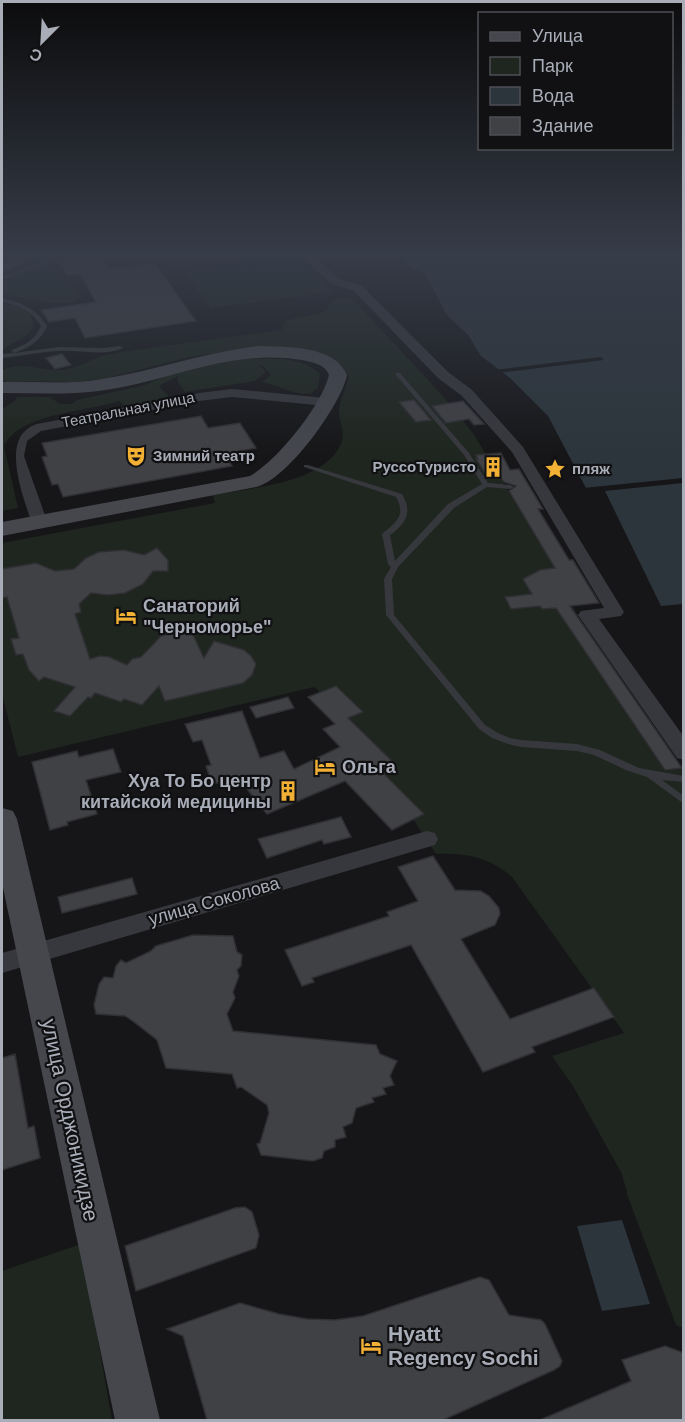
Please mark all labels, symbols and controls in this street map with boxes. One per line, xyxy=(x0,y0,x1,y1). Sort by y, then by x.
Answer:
north arrow xyxy=(12,12,72,72)
legend xyxy=(478,12,673,150)
text: Улица xyxy=(532,26,584,46)
text: С xyxy=(27,45,45,65)
text: Парк xyxy=(532,56,573,76)
text: Вода xyxy=(532,86,575,106)
text: Здание xyxy=(532,116,593,136)
street label: Театральная улица xyxy=(60,388,196,431)
theatre icon: Зимний театр xyxy=(124,444,148,468)
place label: Зимний театр xyxy=(153,447,255,464)
building icon: РуссоТуристо xyxy=(481,455,505,479)
place icon: пляж xyxy=(543,457,567,481)
place label: РуссоТуристо xyxy=(372,458,476,475)
place label: пляж xyxy=(572,460,610,477)
place label: Санаторий "Черноморье" xyxy=(143,596,272,637)
hotel icon: Санаторий "Черноморье" xyxy=(114,604,138,628)
hotel icon: Ольга xyxy=(313,755,337,779)
place label: Ольга xyxy=(342,757,397,777)
place label: Хуа То Бо центр китайской медицины xyxy=(81,771,271,812)
building icon: Хуа То Бо центр китайской медицины xyxy=(276,779,300,803)
street label: улица Соколова xyxy=(146,872,283,929)
street label: улица Орджоникидзе xyxy=(38,1016,103,1223)
place label: Hyatt Regency Sochi xyxy=(388,1322,539,1369)
hotel icon: Hyatt Regency Sochi xyxy=(359,1334,383,1358)

